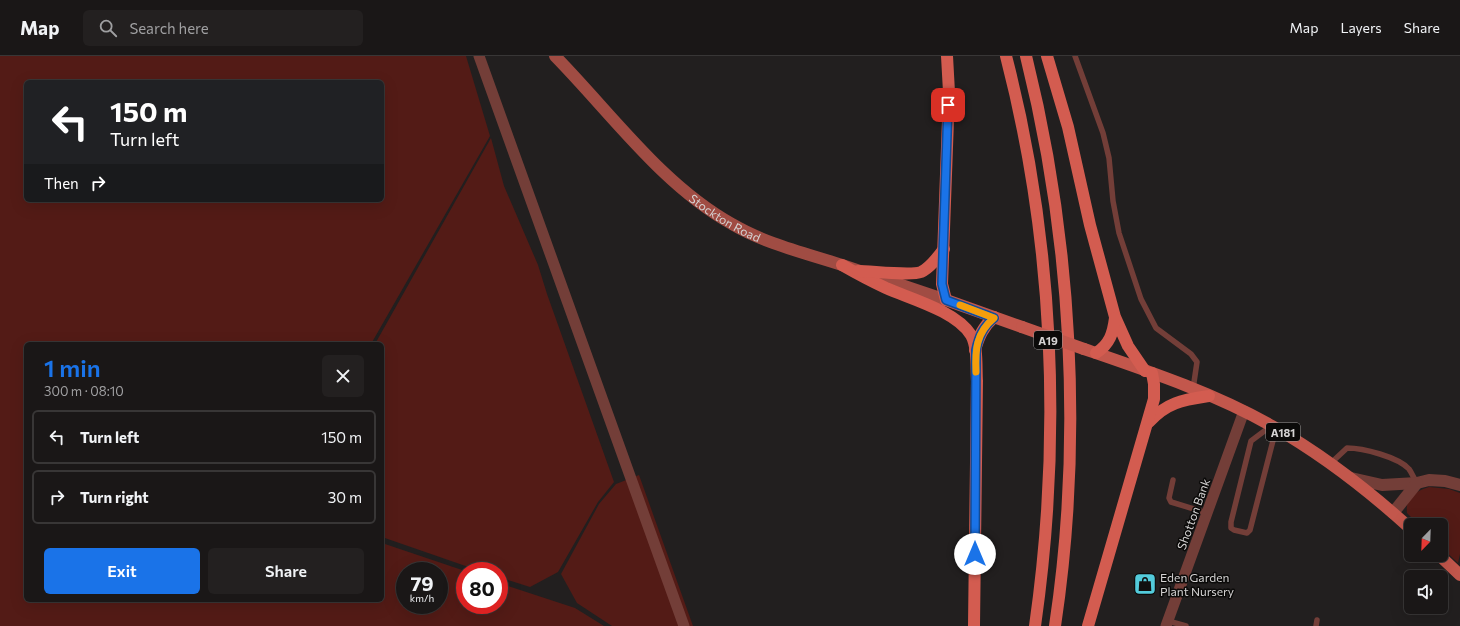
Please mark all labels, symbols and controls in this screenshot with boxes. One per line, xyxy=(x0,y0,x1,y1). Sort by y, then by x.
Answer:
search box xyxy=(83,10,363,46)
text: Map xyxy=(20,16,59,39)
icon: search xyxy=(97,17,119,39)
text: Search here xyxy=(129,19,209,37)
text: Map xyxy=(1290,19,1318,36)
text: Layers xyxy=(1340,19,1382,36)
text: Share xyxy=(1404,19,1440,36)
pin xyxy=(931,88,965,122)
text: 150 m xyxy=(110,94,187,128)
icon: arrive xyxy=(937,94,959,116)
icon: left xyxy=(44,96,96,148)
text: Turn left xyxy=(110,128,179,150)
icon: right xyxy=(87,172,109,194)
text: Then xyxy=(44,174,79,192)
street label: Stockton Road xyxy=(687,191,763,244)
road number: A19 xyxy=(1034,331,1062,349)
text: 1 min xyxy=(44,353,101,382)
button: close xyxy=(322,355,364,397)
text: 300 m · 08:10 xyxy=(44,383,124,399)
road number: A181 xyxy=(1266,423,1300,441)
icon: left xyxy=(46,426,68,448)
text: Turn left xyxy=(80,428,139,446)
text: 150 m xyxy=(321,428,362,446)
street label: Shotton Bank xyxy=(1174,476,1212,551)
icon: right xyxy=(46,486,68,508)
text: Turn right xyxy=(80,488,149,506)
text: 30 m xyxy=(328,488,362,506)
north arrow xyxy=(1404,518,1448,562)
map controls xyxy=(1404,518,1448,614)
position arrow xyxy=(954,533,996,575)
button: Exit xyxy=(44,548,200,594)
button: Share xyxy=(208,548,364,594)
speed limit sign: 80 xyxy=(456,562,508,614)
place label: Eden Garden Plant Nursery xyxy=(1160,570,1234,598)
button: sound xyxy=(1404,570,1448,614)
text: 79 xyxy=(410,571,434,595)
shop icon: Eden Garden Plant Nursery xyxy=(1132,571,1158,597)
text: km/h xyxy=(410,592,434,604)

